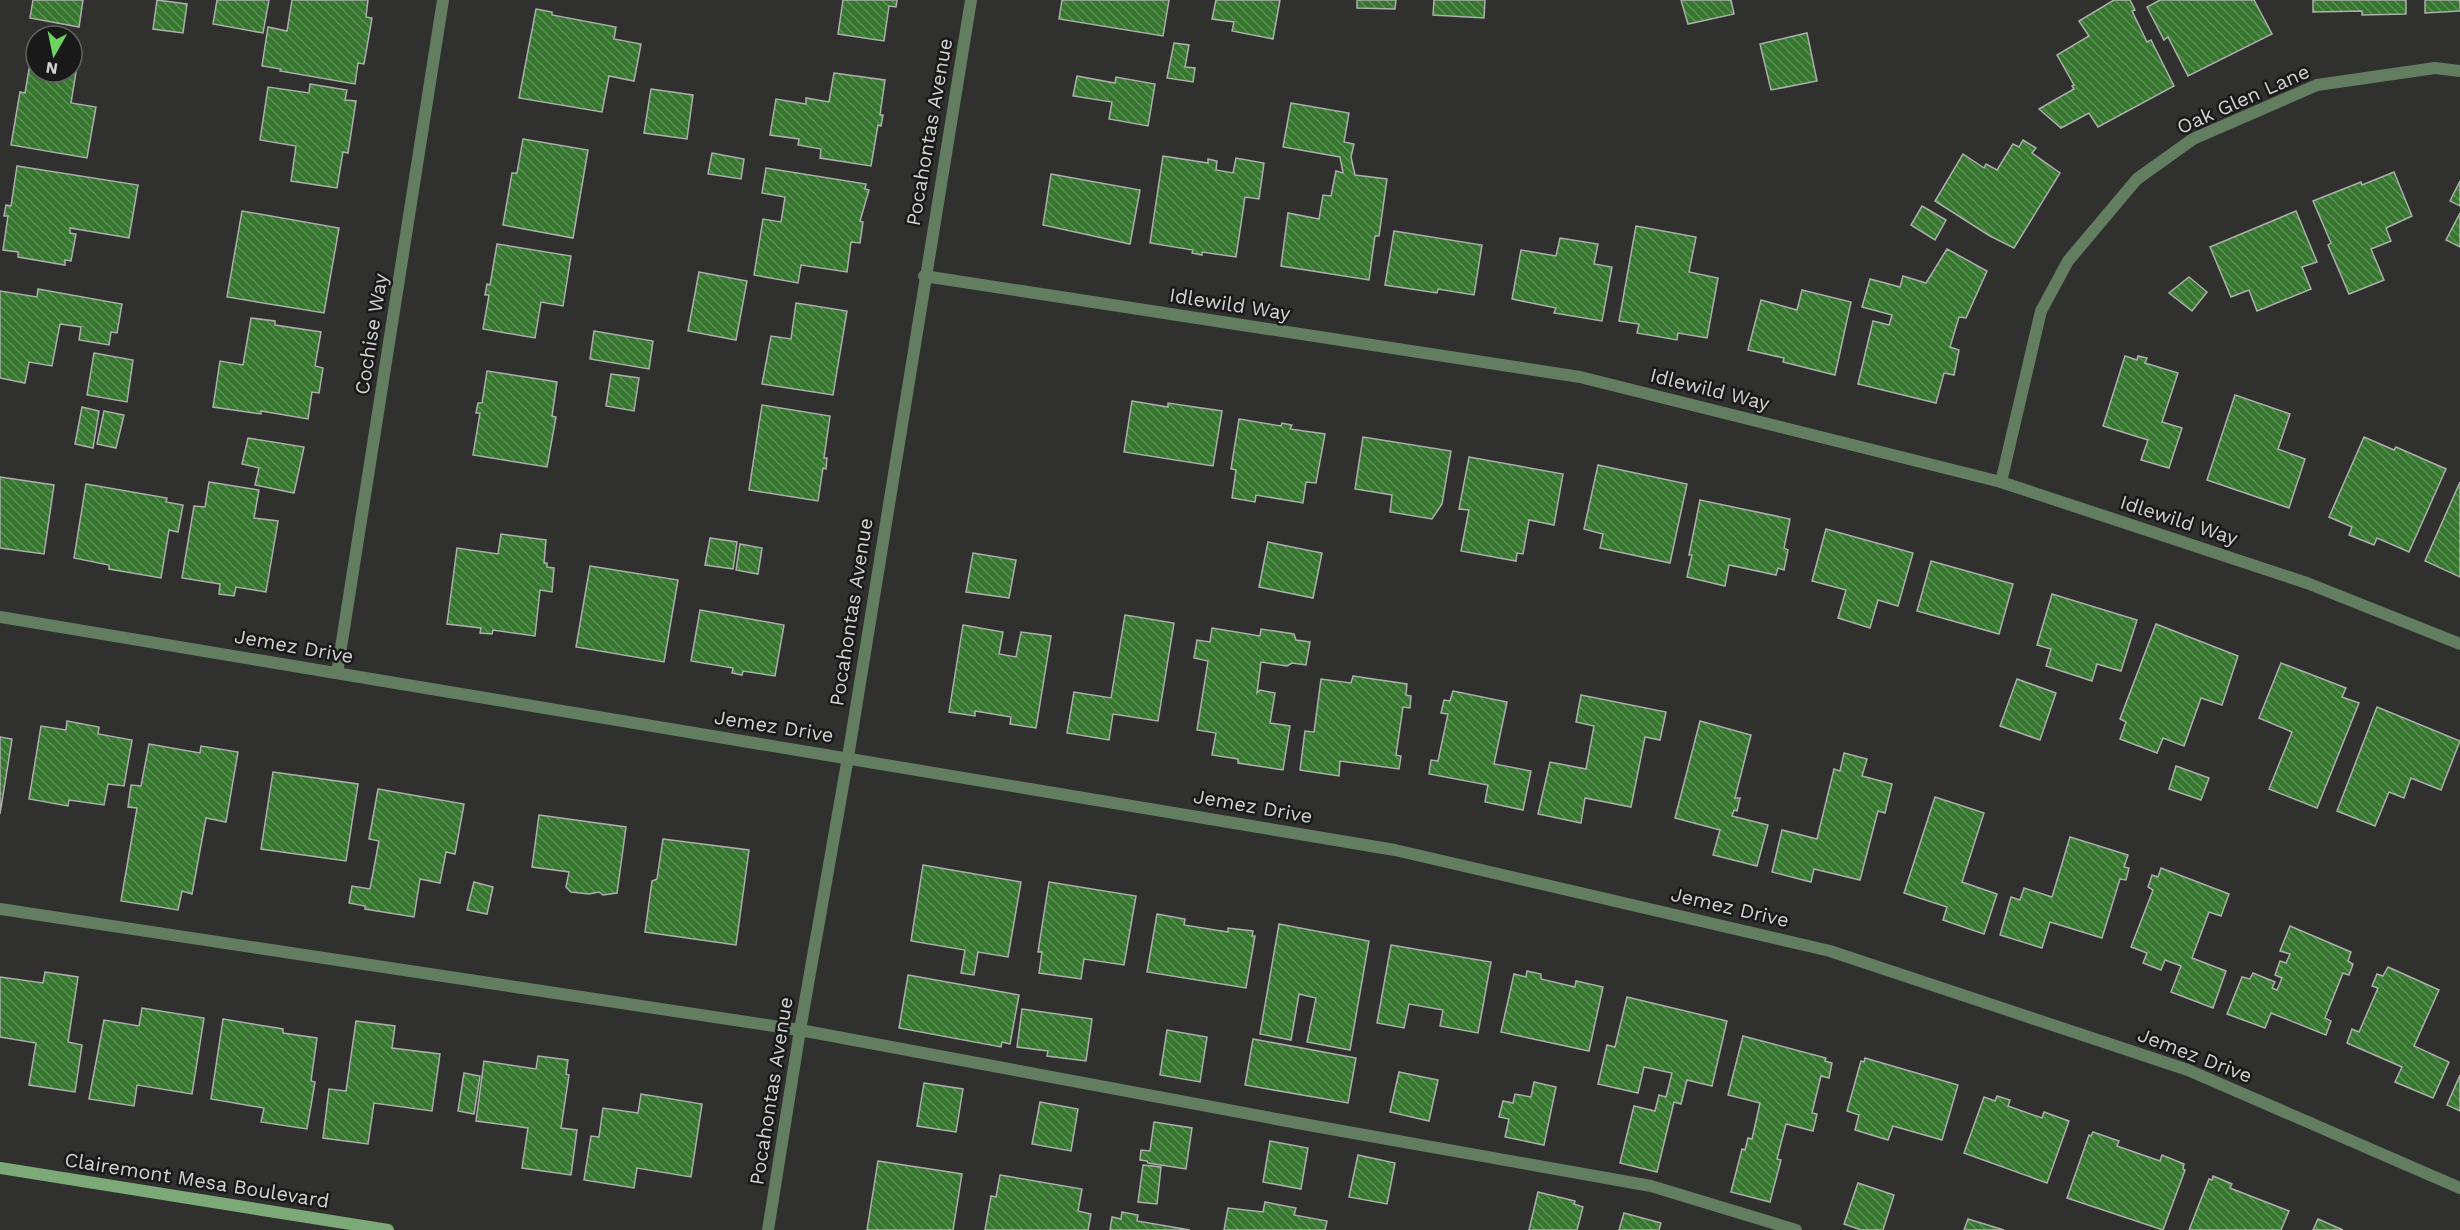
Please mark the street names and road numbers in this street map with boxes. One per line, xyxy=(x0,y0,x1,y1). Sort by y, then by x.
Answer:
street label: Pocahontas Avenue xyxy=(901,36,957,228)
street label: Oak Glen Lane xyxy=(2173,59,2313,139)
street label: Cochise Way xyxy=(350,271,393,396)
street label: Idlewild Way xyxy=(1168,283,1293,326)
street label: Idlewild Way xyxy=(1648,363,1773,416)
street label: Idlewild Way xyxy=(2117,490,2241,551)
street label: Pocahontas Avenue xyxy=(824,516,878,708)
street label: Jemez Drive xyxy=(233,624,355,668)
street label: Jemez Drive xyxy=(713,705,835,747)
street label: Jemez Drive xyxy=(1192,784,1314,828)
street label: Jemez Drive xyxy=(1669,882,1791,932)
street label: Pocahontas Avenue xyxy=(744,995,798,1187)
street label: Jemez Drive xyxy=(2134,1022,2256,1088)
street label: Clairemont Mesa Boulevard xyxy=(63,1147,331,1213)

